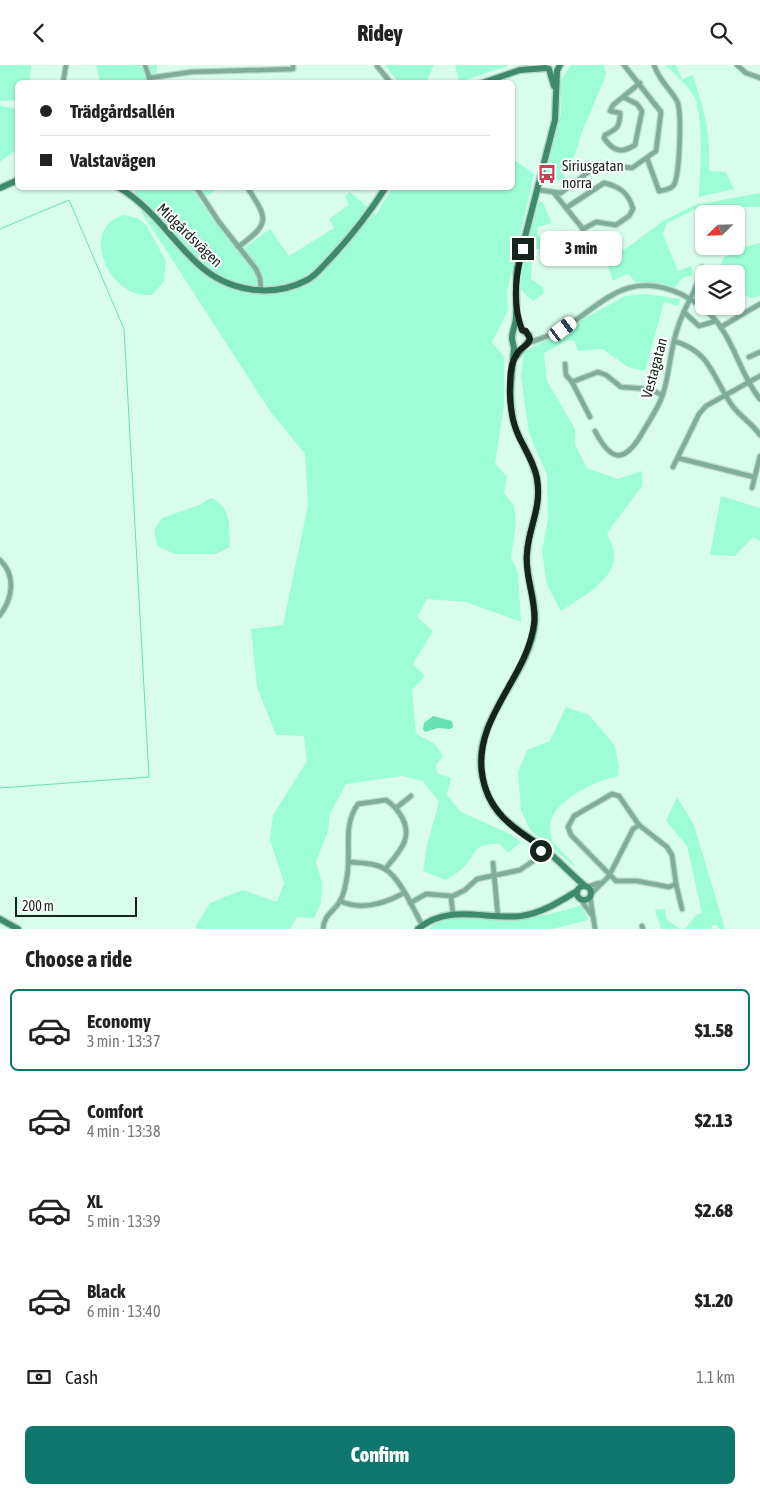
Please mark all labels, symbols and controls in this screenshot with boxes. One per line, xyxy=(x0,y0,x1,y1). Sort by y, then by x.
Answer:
icon: back xyxy=(25,19,53,47)
icon: search xyxy=(707,19,735,47)
text: Ridey xyxy=(357,20,403,46)
text: Trädgårdsallén xyxy=(70,100,175,122)
text: Valstavägen xyxy=(70,149,156,171)
place label: Siriusgatan norra xyxy=(562,157,624,191)
bus stop icon: Siriusgatan norra xyxy=(536,163,558,185)
street label: Midgårdsvägen xyxy=(154,200,226,270)
north arrow xyxy=(695,205,745,255)
map controls xyxy=(695,205,745,315)
callout: 3 min xyxy=(540,231,623,267)
route end xyxy=(512,238,534,260)
text: 3 min xyxy=(565,239,597,257)
button: layers xyxy=(695,265,745,315)
car xyxy=(546,314,579,344)
street label: Vestagatan xyxy=(638,336,670,400)
route start xyxy=(530,840,552,862)
scale bar xyxy=(15,894,138,917)
text: 200 m xyxy=(22,898,54,914)
text: Choose a ride xyxy=(25,946,132,972)
icon: car xyxy=(27,1008,72,1053)
text: Economy xyxy=(87,1010,151,1032)
text: $1.58 xyxy=(695,1019,733,1041)
text: 3 min · 13:37 xyxy=(87,1032,160,1050)
icon: car xyxy=(27,1098,72,1143)
text: Comfort xyxy=(87,1100,143,1122)
text: $2.13 xyxy=(695,1109,733,1131)
text: 4 min · 13:38 xyxy=(87,1122,160,1140)
icon: car xyxy=(27,1188,72,1233)
text: XL xyxy=(87,1190,103,1212)
text: $2.68 xyxy=(695,1199,733,1221)
text: 5 min · 13:39 xyxy=(87,1212,160,1230)
icon: car xyxy=(27,1278,72,1323)
text: Black xyxy=(87,1280,125,1302)
text: $1.20 xyxy=(695,1289,733,1311)
text: 6 min · 13:40 xyxy=(87,1302,160,1320)
icon: cash xyxy=(25,1363,53,1391)
text: Cash xyxy=(65,1366,98,1388)
text: 1.1 km xyxy=(696,1368,735,1386)
button: Confirm xyxy=(25,1426,735,1484)

